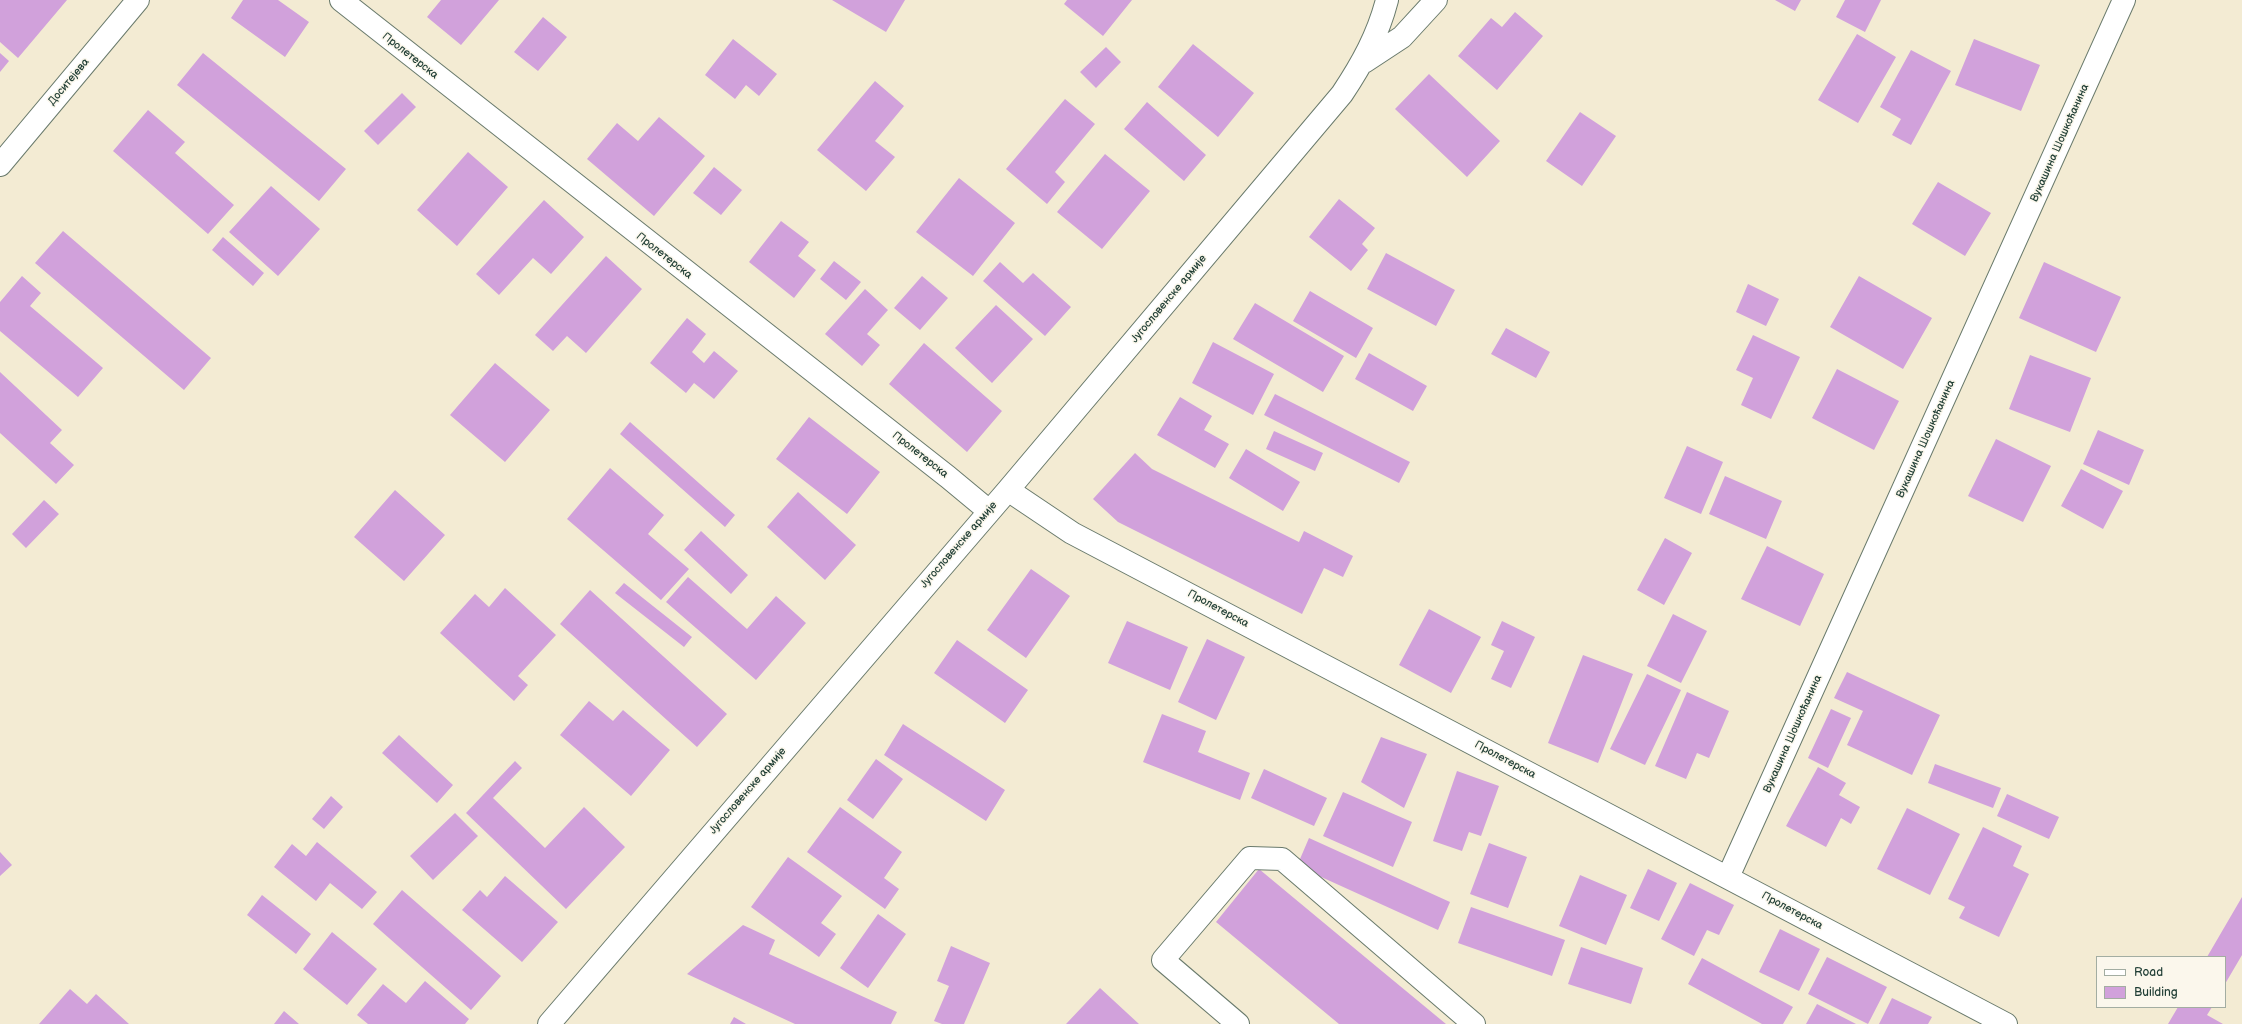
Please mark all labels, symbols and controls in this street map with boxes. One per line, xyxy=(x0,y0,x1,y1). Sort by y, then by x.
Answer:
street label: Пролетерска xyxy=(379,30,441,82)
street label: Доситејева xyxy=(46,56,92,108)
street label: Вукашина Шошкоћанина xyxy=(2028,82,2092,204)
street label: Пролетерска xyxy=(633,230,695,282)
street label: Југословенске армије xyxy=(1128,252,1210,346)
street label: Вукашина Шошкоћанина xyxy=(1894,378,1958,500)
street label: Пролетерска xyxy=(889,429,951,481)
street label: Југословенске армије xyxy=(918,499,1000,591)
street label: Пролетерска xyxy=(1185,587,1251,631)
street label: Вукашина Шошкоћанина xyxy=(1761,673,1825,795)
street label: Пролетерска xyxy=(1472,738,1538,782)
street label: Југословенске армије xyxy=(707,745,789,837)
street label: Пролетерска xyxy=(1759,889,1825,933)
legend xyxy=(2096,956,2226,1008)
text: Road xyxy=(2134,965,2163,980)
text: Building xyxy=(2134,985,2178,1000)

